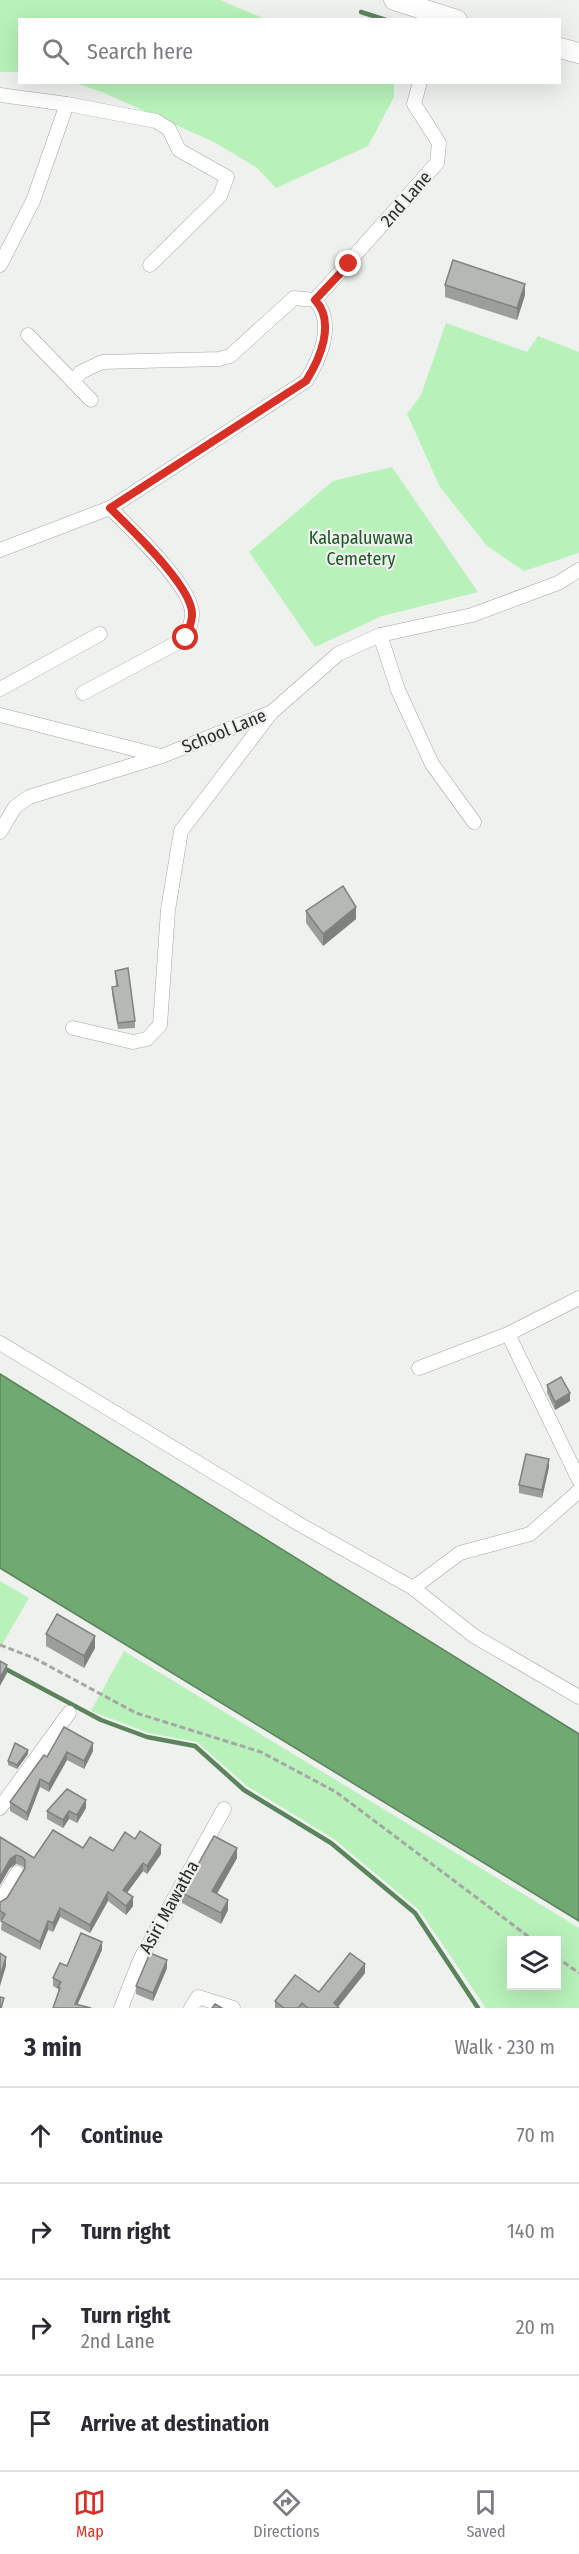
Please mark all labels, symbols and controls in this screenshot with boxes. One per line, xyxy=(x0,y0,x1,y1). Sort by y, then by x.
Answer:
search box xyxy=(18,18,561,84)
icon: search xyxy=(39,35,72,68)
text: Search here xyxy=(87,38,193,65)
street label: 2nd Lane xyxy=(376,167,436,231)
route end xyxy=(335,250,361,276)
park label: Kalapaluwawa Cemetery xyxy=(309,527,413,570)
route start xyxy=(172,624,198,650)
street label: School Lane xyxy=(179,704,270,758)
street label: Asiri Mawatha xyxy=(134,1857,204,1957)
map controls xyxy=(507,1936,561,1990)
button: layers xyxy=(507,1936,561,1990)
text: 3 min xyxy=(24,2032,82,2063)
text: Walk · 230 m xyxy=(454,2035,555,2059)
icon: ahead xyxy=(24,2119,57,2152)
text: Continue xyxy=(81,2122,163,2149)
text: 70 m xyxy=(517,2123,555,2147)
icon: right xyxy=(24,2215,57,2248)
text: Turn right xyxy=(81,2218,170,2245)
text: 140 m xyxy=(507,2219,555,2243)
text: Turn right xyxy=(81,2302,170,2329)
icon: right xyxy=(24,2311,57,2344)
text: 20 m xyxy=(516,2315,555,2339)
text: 2nd Lane xyxy=(81,2329,155,2353)
icon: arrive xyxy=(24,2407,57,2440)
text: Arrive at destination xyxy=(81,2410,269,2437)
tab: Map xyxy=(73,2486,106,2541)
tab: Directions xyxy=(253,2486,320,2541)
tab: Saved xyxy=(466,2486,506,2541)

